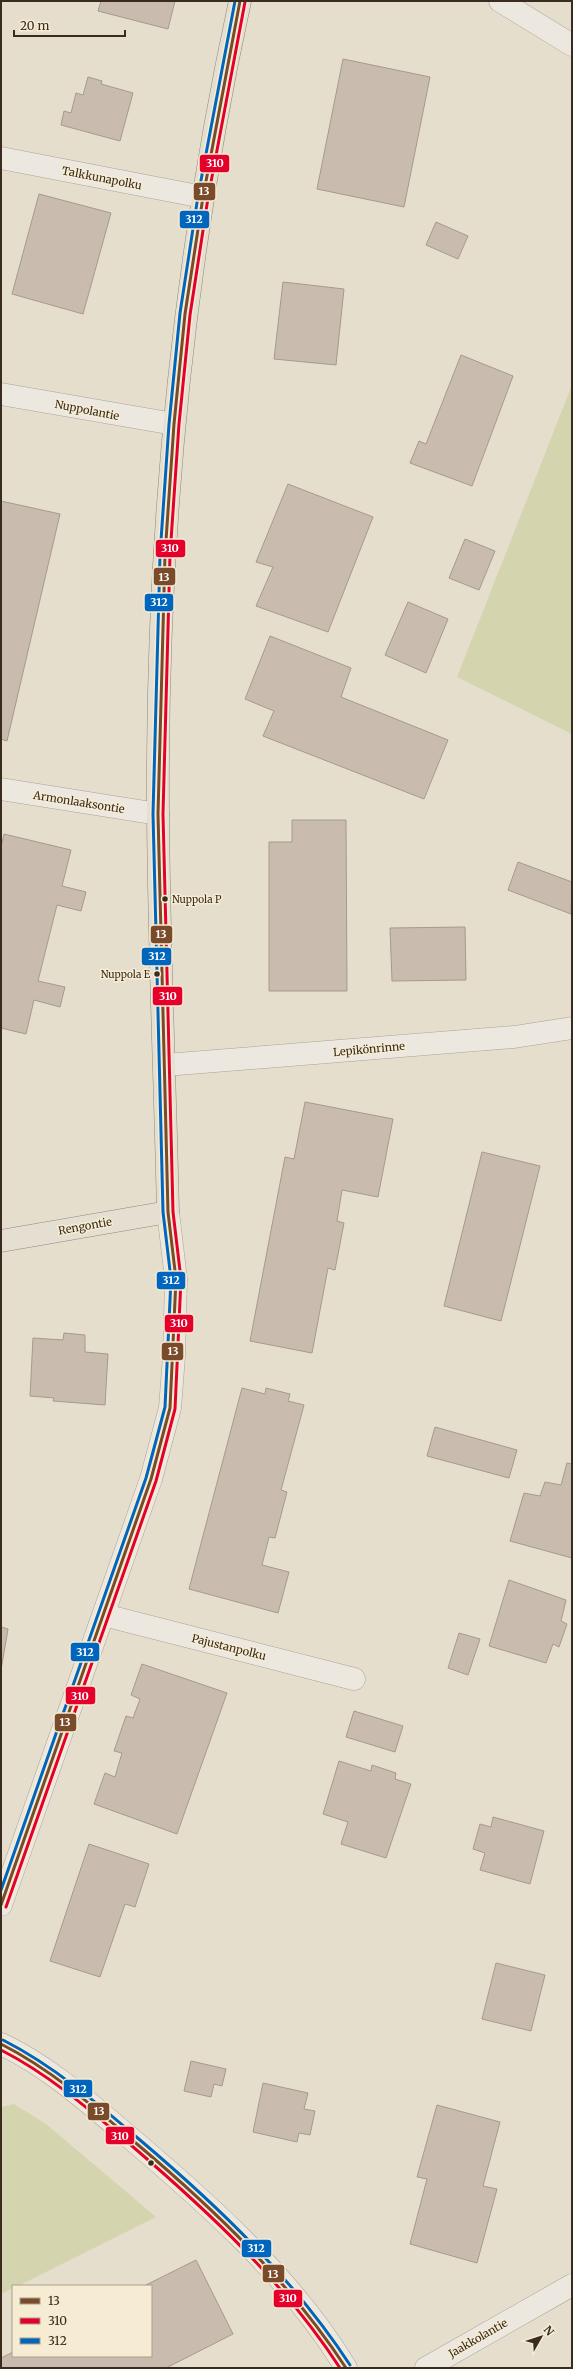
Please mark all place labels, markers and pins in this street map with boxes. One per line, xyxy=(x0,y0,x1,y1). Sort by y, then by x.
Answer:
place label: Nuppola P xyxy=(172,893,222,906)
marker: Nuppola P xyxy=(160,894,170,904)
place label: Nuppola E xyxy=(101,968,151,981)
marker: Nuppola E xyxy=(152,969,162,979)
unlabelled marker xyxy=(146,2158,156,2168)

